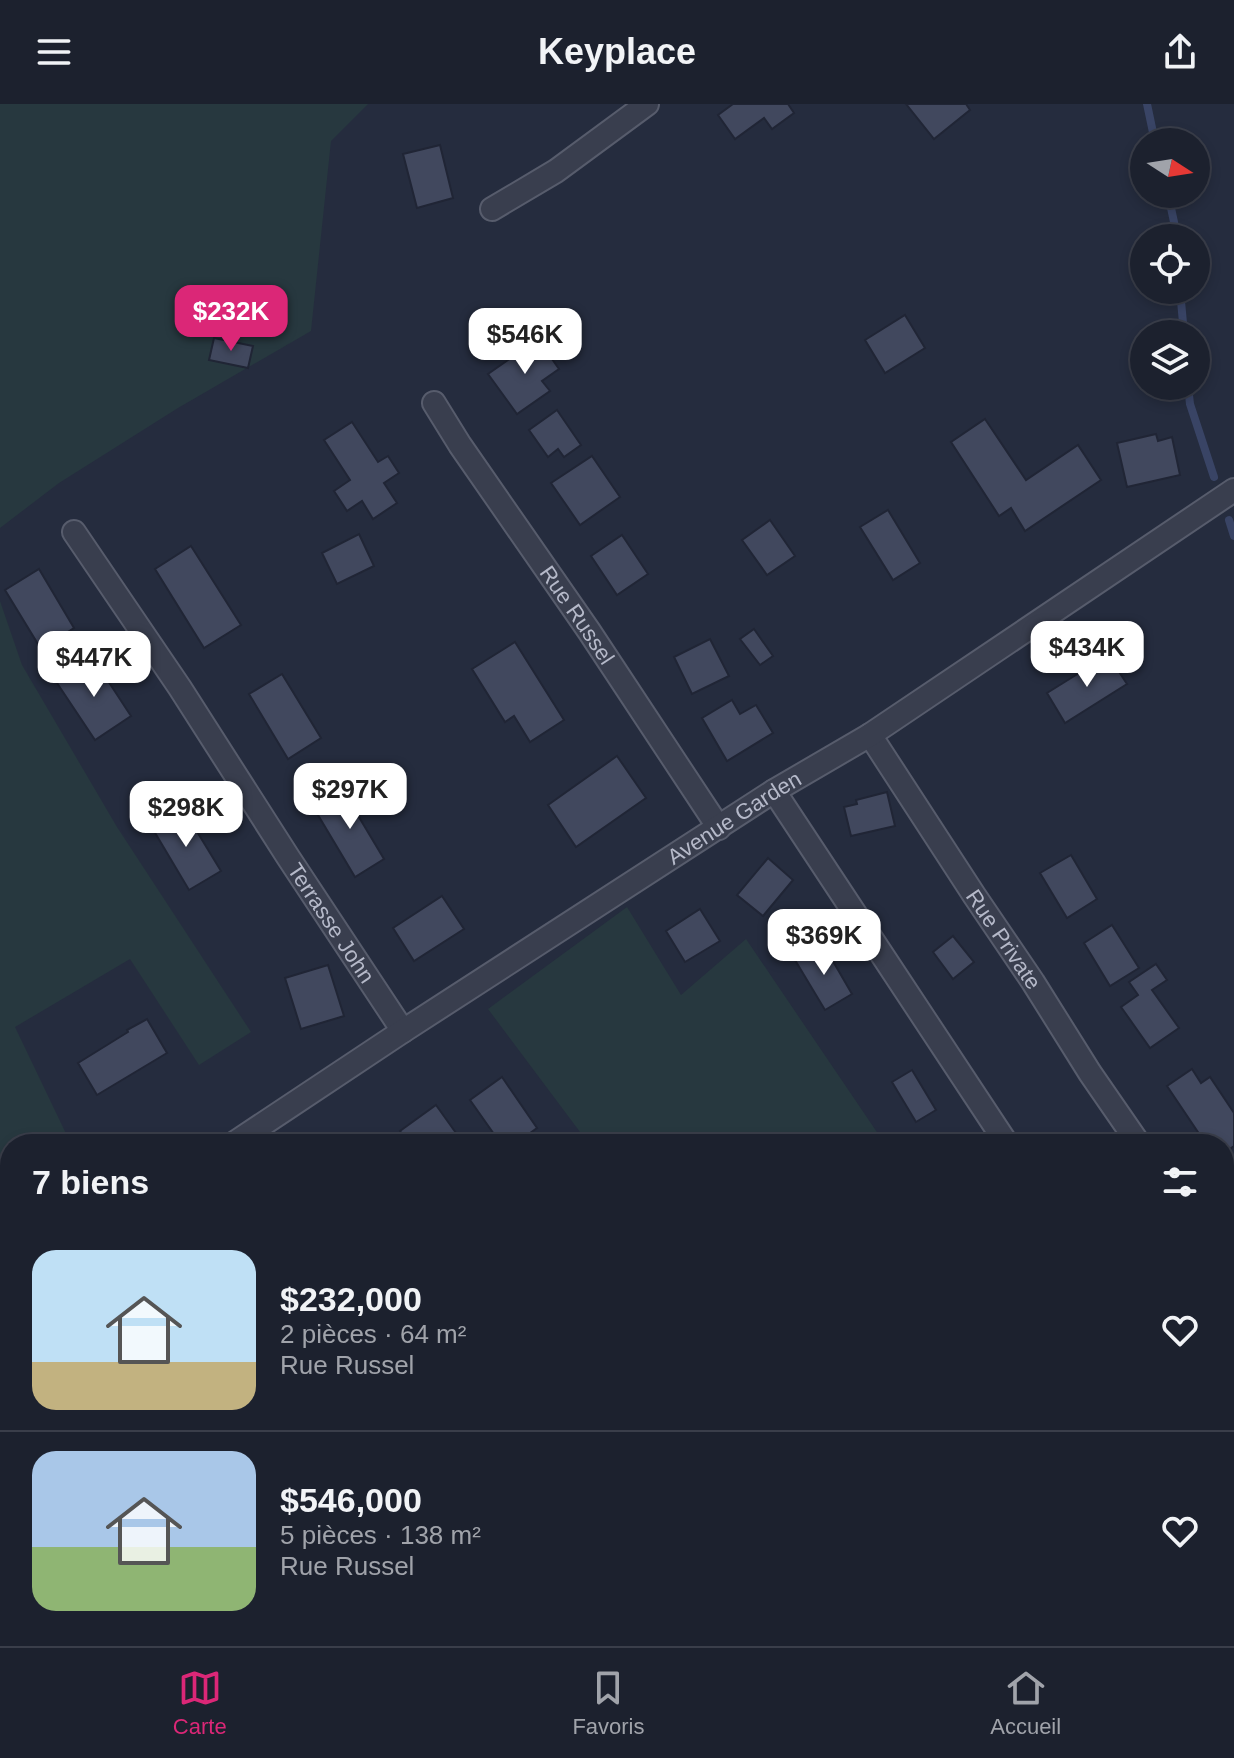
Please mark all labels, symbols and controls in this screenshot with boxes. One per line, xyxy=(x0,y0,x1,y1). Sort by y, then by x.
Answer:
icon: menu xyxy=(32,30,76,74)
icon: share xyxy=(1158,30,1202,74)
text: Keyplace xyxy=(538,31,696,72)
north arrow xyxy=(1130,128,1210,208)
map controls xyxy=(1130,128,1210,400)
button: locate xyxy=(1130,224,1210,304)
pin: $232K xyxy=(175,285,287,353)
text: $232K xyxy=(193,296,269,326)
pin: $546K xyxy=(469,308,581,376)
text: $546K xyxy=(487,319,563,349)
button: layers xyxy=(1130,320,1210,400)
street label: Rue Russel xyxy=(535,561,619,669)
pin: $434K xyxy=(1031,621,1143,689)
pin: $447K xyxy=(38,631,150,699)
text: $434K xyxy=(1049,632,1125,662)
text: $447K xyxy=(56,642,132,672)
pin: $297K xyxy=(294,763,406,831)
street label: Avenue Garden xyxy=(663,766,806,870)
text: $297K xyxy=(312,774,388,804)
pin: $298K xyxy=(130,781,242,849)
text: $298K xyxy=(148,792,224,822)
street label: Terrasse John xyxy=(282,858,380,988)
street label: Rue Private xyxy=(961,885,1046,994)
pin: $369K xyxy=(768,909,880,977)
text: $369K xyxy=(786,920,862,950)
icon: filters xyxy=(1158,1160,1202,1204)
text: 7 biens xyxy=(32,1163,149,1201)
text: $232,000 xyxy=(280,1280,422,1318)
icon: home xyxy=(96,1282,192,1378)
icon: heart xyxy=(1158,1308,1202,1352)
text: 2 pièces · 64 m² xyxy=(280,1319,466,1349)
text: Rue Russel xyxy=(280,1350,414,1380)
text: $546,000 xyxy=(280,1481,422,1519)
icon: home xyxy=(96,1483,192,1579)
icon: heart xyxy=(1158,1509,1202,1553)
text: 5 pièces · 138 m² xyxy=(280,1520,481,1550)
text: Rue Russel xyxy=(280,1551,414,1581)
tab: Carte xyxy=(173,1666,227,1740)
tab: Favoris xyxy=(572,1666,645,1740)
tab: Accueil xyxy=(990,1666,1061,1740)

